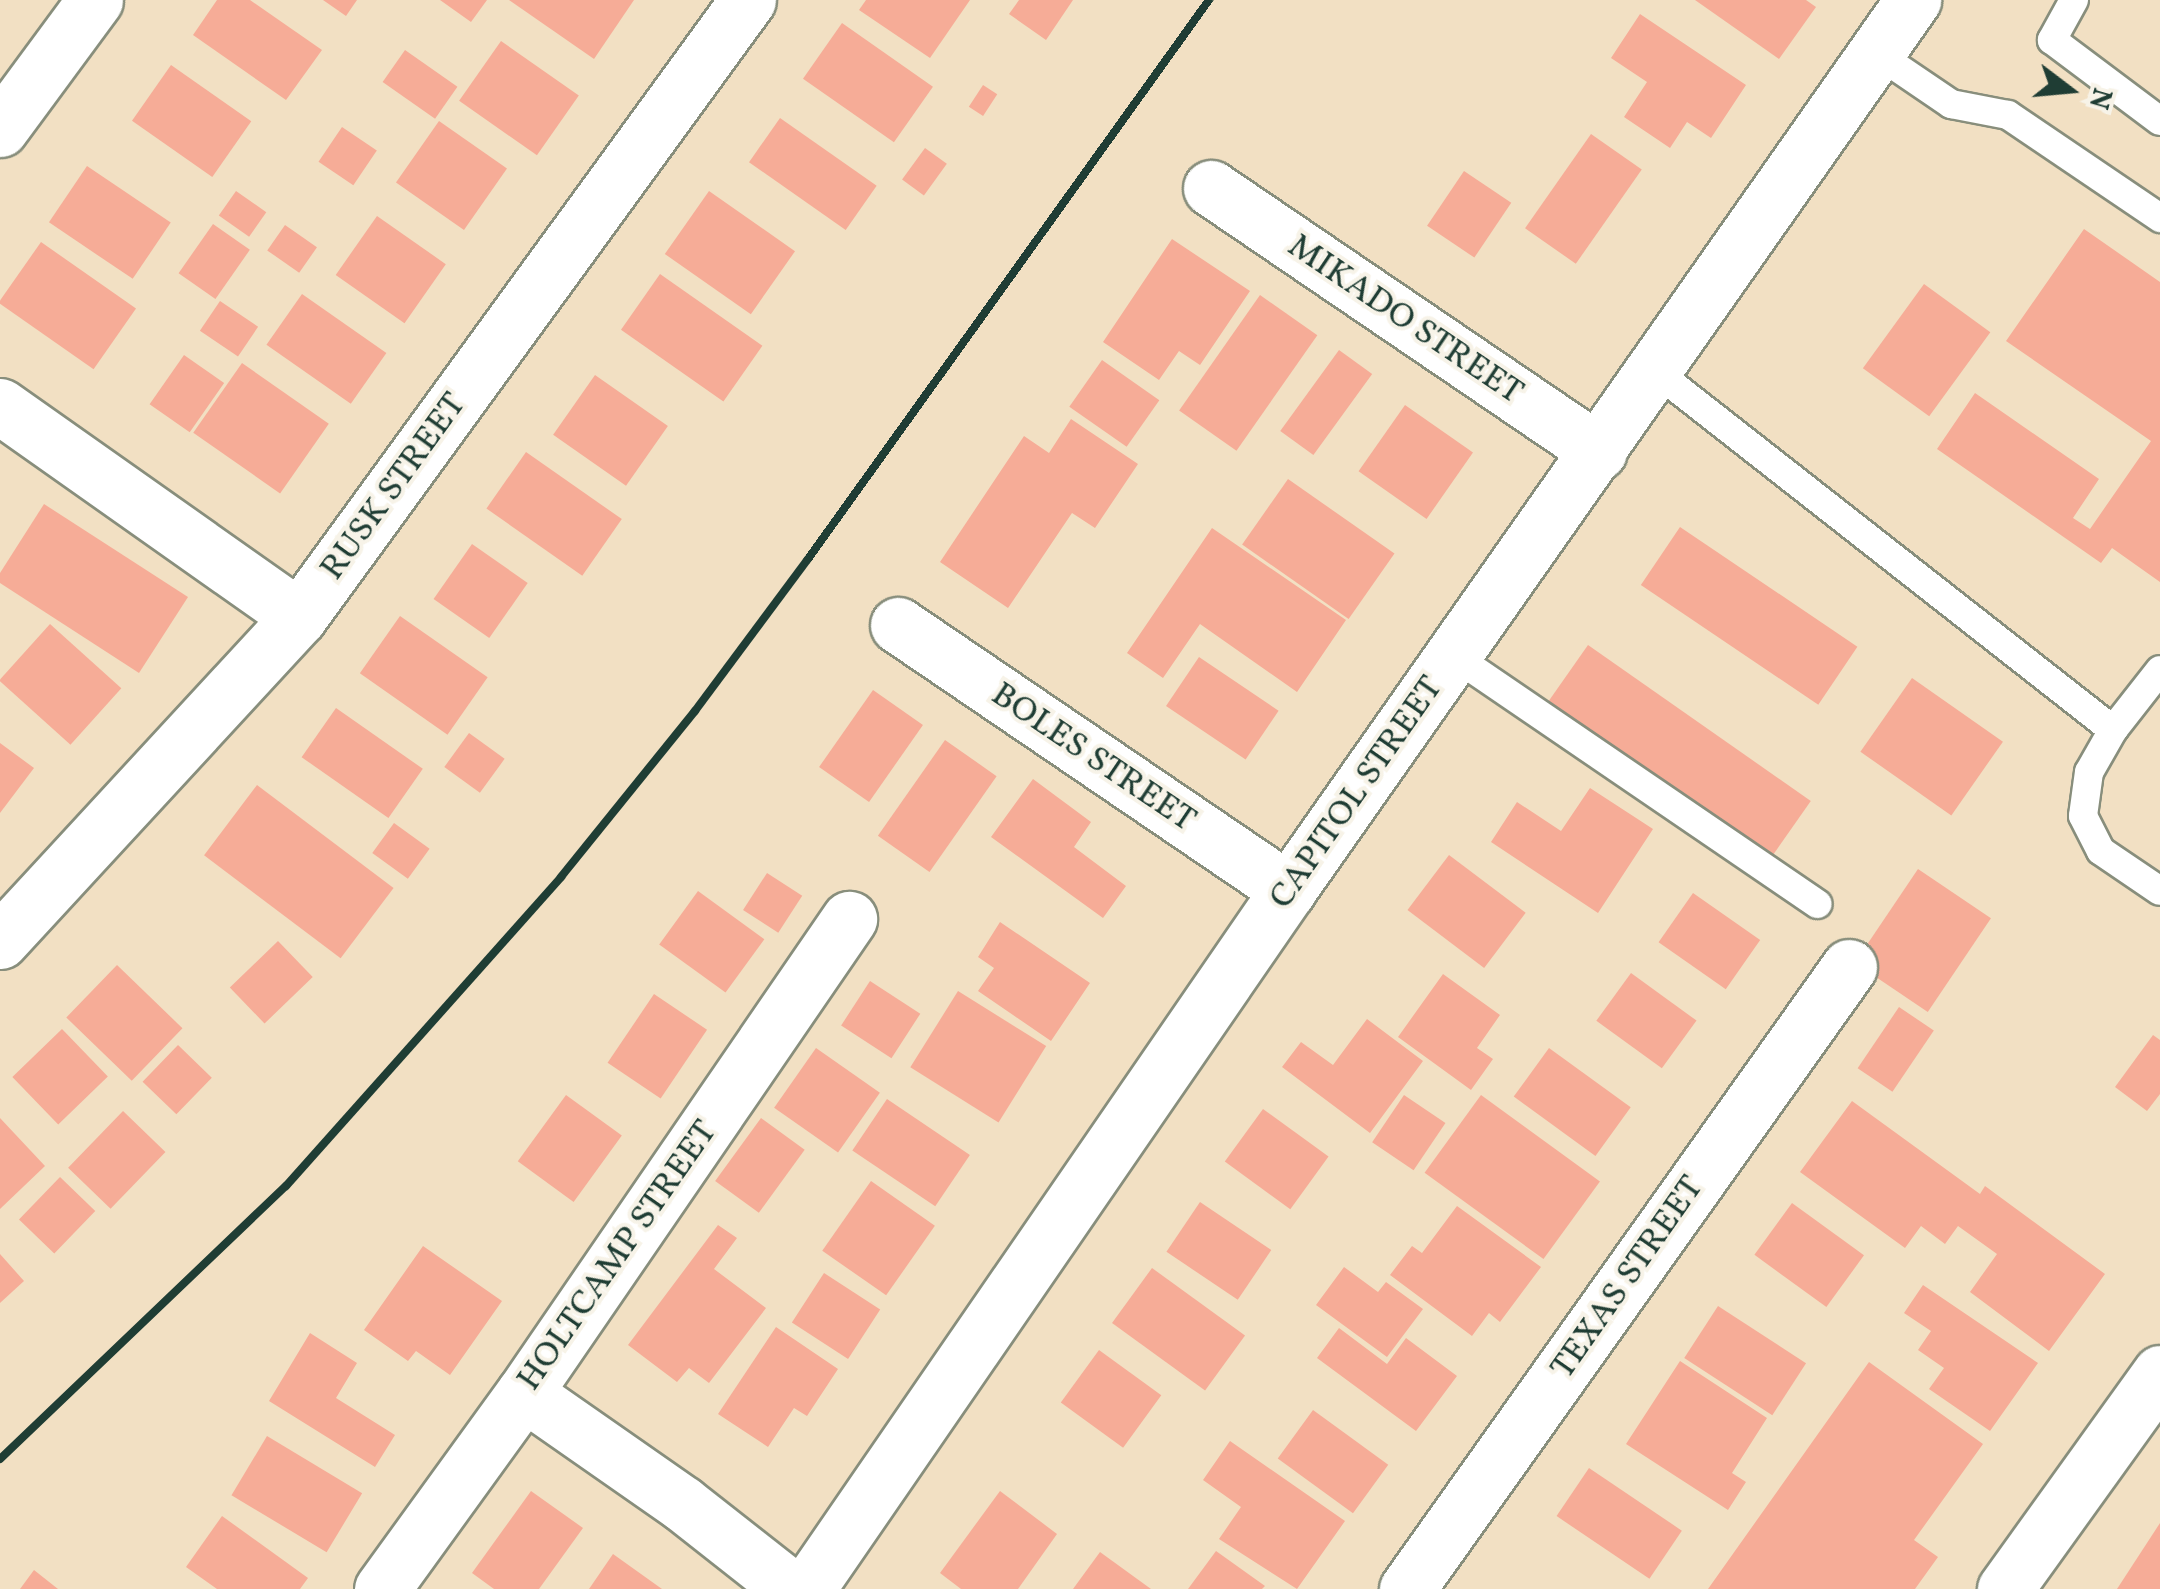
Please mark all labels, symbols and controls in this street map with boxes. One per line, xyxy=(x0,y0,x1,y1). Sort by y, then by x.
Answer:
north arrow xyxy=(2020,40,2120,140)
text: N xyxy=(2078,83,2121,114)
street label: MIKADO STREET xyxy=(1279,226,1531,414)
street label: RUSK STREET xyxy=(312,385,476,589)
street label: CAPITOL STREET xyxy=(1261,669,1453,917)
street label: BOLES STREET xyxy=(983,674,1203,842)
street label: HOLTCAMP STREET xyxy=(509,1113,727,1399)
street label: TEXAS STREET xyxy=(1542,1168,1714,1388)

